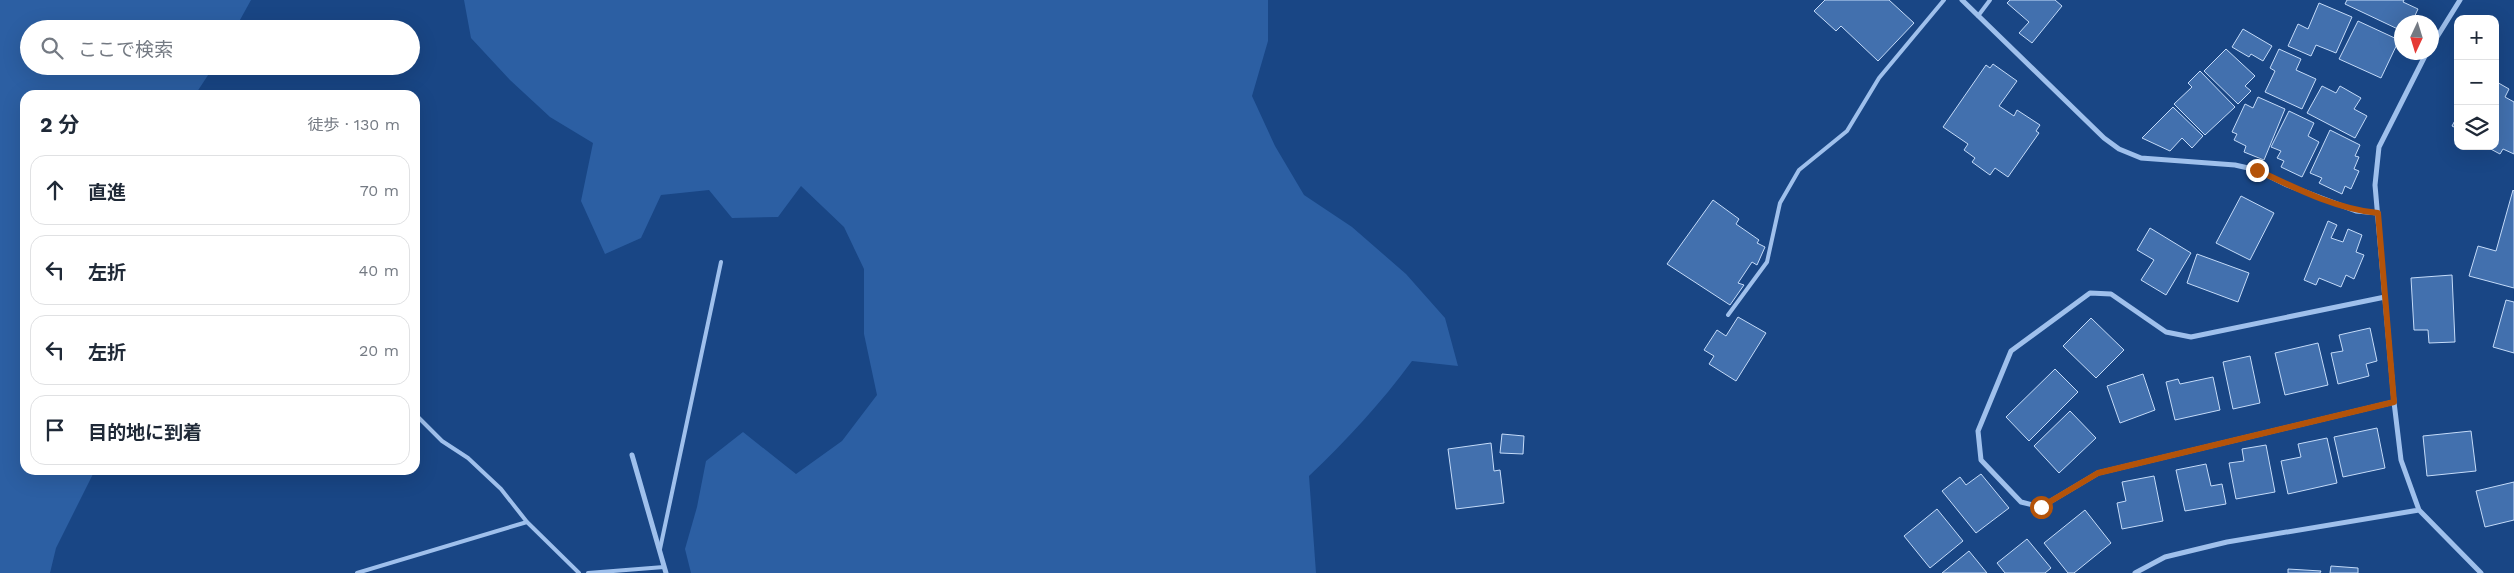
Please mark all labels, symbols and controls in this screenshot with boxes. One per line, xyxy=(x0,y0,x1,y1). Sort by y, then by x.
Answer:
north arrow xyxy=(2394,15,2439,60)
map controls xyxy=(2454,15,2499,150)
button: + xyxy=(2454,15,2499,60)
search box xyxy=(20,20,420,75)
icon: search xyxy=(38,34,66,62)
text: ここで検索 xyxy=(78,38,173,61)
button: − xyxy=(2454,60,2499,105)
button: layers xyxy=(2454,105,2499,150)
text: 2 分 xyxy=(40,112,80,137)
text: 徒歩 · 130 m xyxy=(308,115,400,134)
route end xyxy=(2246,159,2269,182)
icon: ahead xyxy=(41,176,69,204)
text: 直進 xyxy=(88,181,126,204)
text: 70 m xyxy=(360,181,399,200)
icon: left xyxy=(41,256,69,284)
text: 左折 xyxy=(88,261,126,284)
text: 40 m xyxy=(359,261,399,280)
icon: left xyxy=(41,336,69,364)
text: 左折 xyxy=(88,341,126,364)
text: 20 m xyxy=(359,341,399,360)
icon: arrive xyxy=(41,416,69,444)
text: 目的地に到着 xyxy=(88,421,202,444)
route start xyxy=(2030,496,2053,519)

